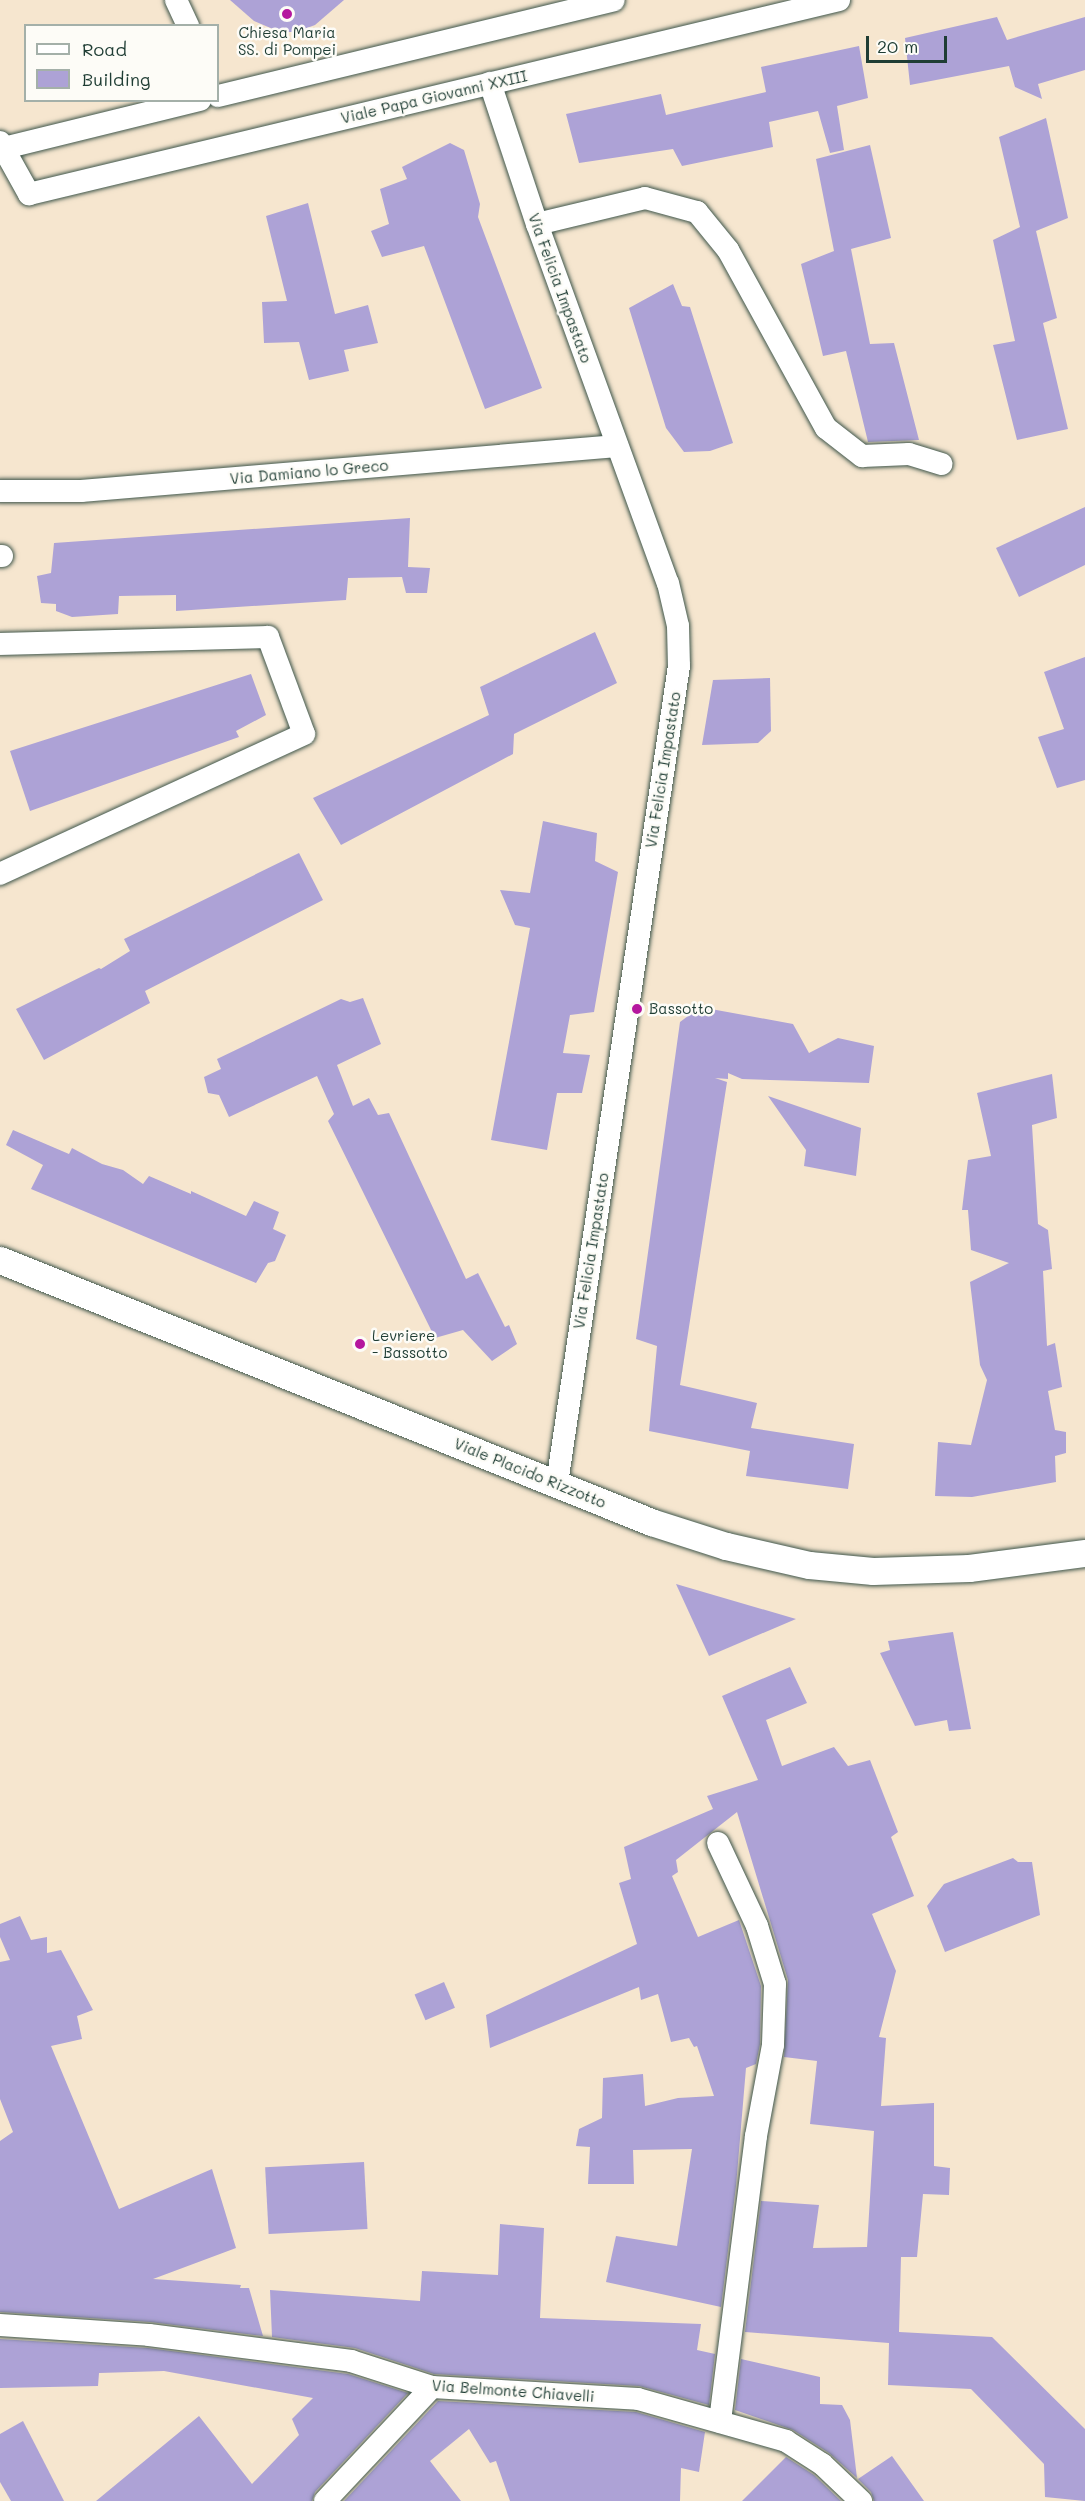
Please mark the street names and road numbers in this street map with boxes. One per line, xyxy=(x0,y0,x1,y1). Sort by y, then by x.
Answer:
street label: Viale Papa Giovanni XXIII xyxy=(339,67,529,127)
street label: Via Felicia Impastato xyxy=(525,211,595,365)
street label: Via Damiano lo Greco xyxy=(229,456,389,488)
street label: Via Felicia Impastato xyxy=(642,691,684,849)
street label: Via Felicia Impastato xyxy=(570,1172,612,1330)
street label: Viale Placido Rizzotto xyxy=(451,1434,609,1512)
street label: Via Belmonte Chiavelli xyxy=(431,2376,595,2406)

